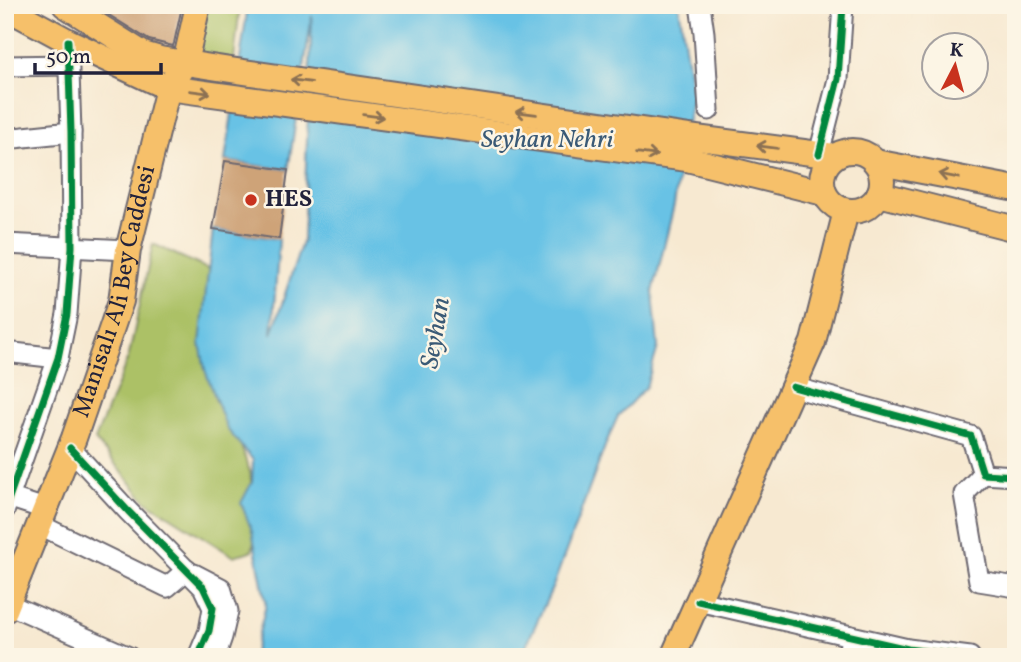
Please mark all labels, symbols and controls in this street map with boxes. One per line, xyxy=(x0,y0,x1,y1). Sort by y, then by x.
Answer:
scale bar xyxy=(35,32,161,76)
north arrow xyxy=(920,32,990,102)
text: K xyxy=(948,37,965,65)
text: 50 m xyxy=(46,43,91,72)
one-way arrow xyxy=(290,74,313,87)
one-way arrow xyxy=(189,86,211,99)
one-way arrow xyxy=(515,107,538,120)
one-way arrow xyxy=(362,109,384,122)
water label: Seyhan Nehri xyxy=(481,122,614,158)
one-way arrow xyxy=(756,141,779,154)
one-way arrow xyxy=(635,147,658,160)
street label: Manisalı Ali Bey Caddesi xyxy=(65,162,165,422)
one-way arrow xyxy=(938,168,961,182)
place label: HES xyxy=(265,183,312,217)
marker: HES xyxy=(243,192,259,208)
water label: Seyhan xyxy=(412,294,460,372)

